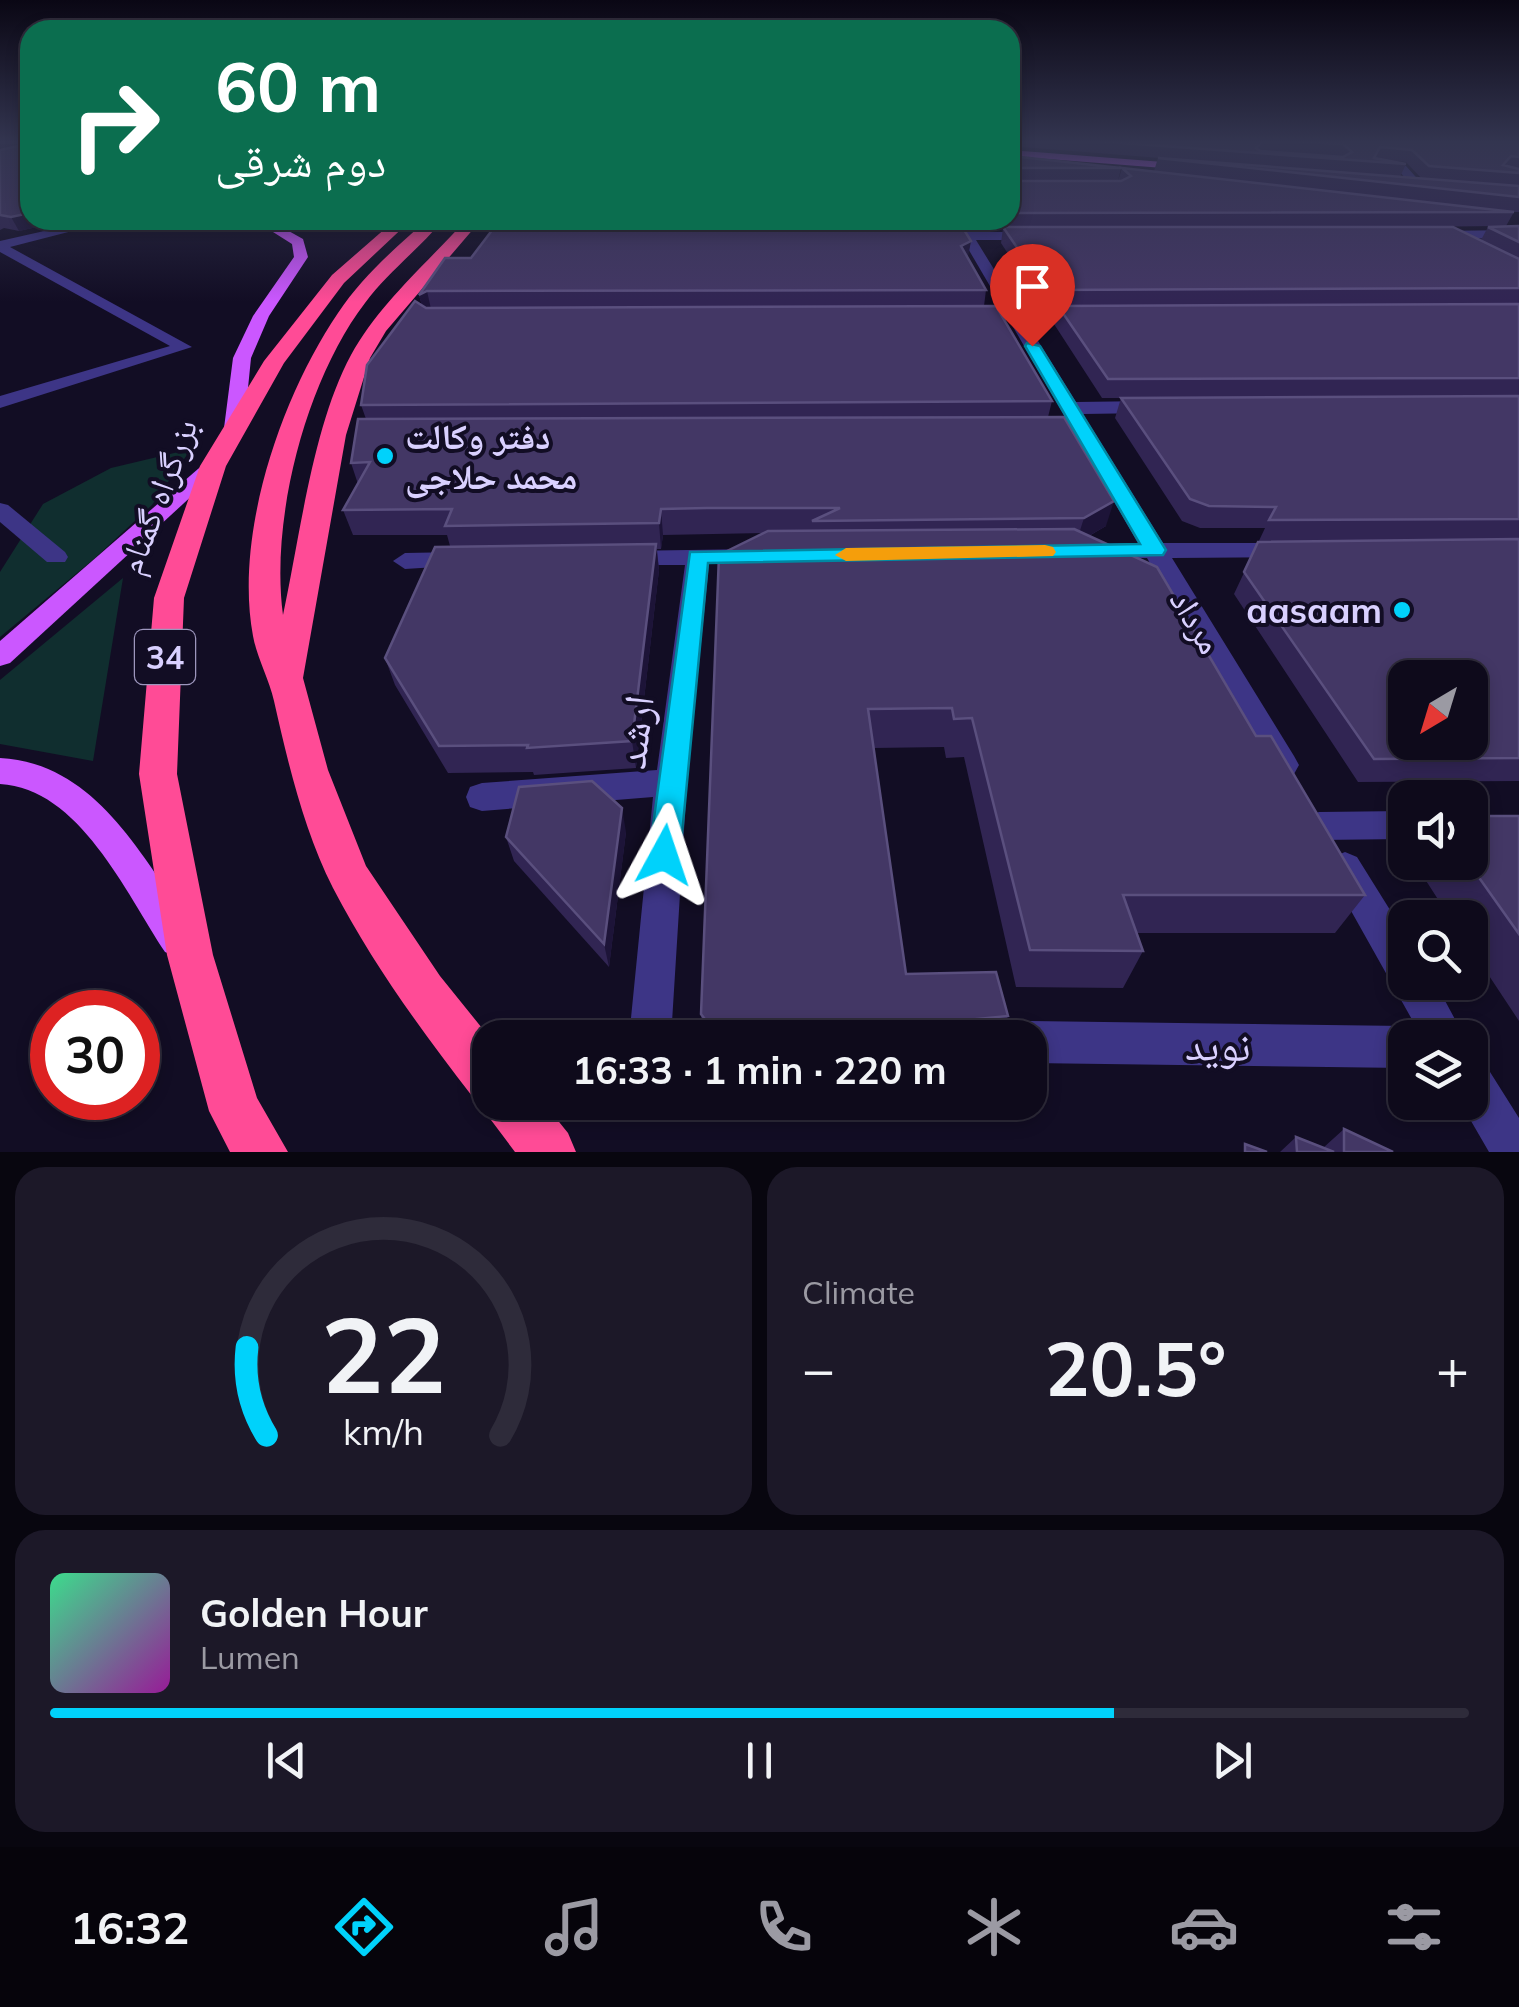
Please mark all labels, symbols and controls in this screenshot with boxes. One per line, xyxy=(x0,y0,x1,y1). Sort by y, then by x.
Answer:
text: 60 m xyxy=(215,42,381,130)
icon: right xyxy=(50,60,180,190)
text: دوم شرقی xyxy=(215,132,386,188)
pin xyxy=(990,244,1075,347)
icon: arrive xyxy=(1005,259,1060,314)
street label: بزرگراه گمنام xyxy=(107,412,209,581)
place label: دفتر وکالت محمد حلاجی xyxy=(405,414,577,499)
marker: دفتر وکالت محمد حلاجی xyxy=(374,445,396,467)
street label: مرداد xyxy=(1161,581,1233,661)
place label: aasaam xyxy=(1246,588,1382,632)
marker: aasaam xyxy=(1391,599,1413,621)
road number: 34 xyxy=(135,630,195,684)
north arrow xyxy=(1388,660,1488,760)
map controls xyxy=(1388,660,1488,1120)
street label: ارشد xyxy=(603,692,665,772)
button: sound xyxy=(1388,780,1488,880)
position arrow xyxy=(612,803,716,907)
button: search xyxy=(1388,900,1488,1000)
speed limit sign: 30 xyxy=(30,990,160,1120)
street label: نوید xyxy=(1185,1018,1251,1072)
button: layers xyxy=(1388,1020,1488,1120)
text: 16:33 · 1 min · 220 m xyxy=(572,1046,947,1094)
text: Climate xyxy=(802,1272,915,1312)
text: 22 xyxy=(321,1288,446,1419)
text: 20.5° xyxy=(1044,1321,1227,1415)
text: − xyxy=(802,1334,835,1403)
text: + xyxy=(1436,1334,1469,1403)
text: km/h xyxy=(343,1409,424,1454)
text: Golden Hour xyxy=(200,1589,428,1637)
text: Lumen xyxy=(200,1637,300,1677)
icon: previous xyxy=(259,1733,314,1788)
icon: pause xyxy=(732,1733,787,1788)
icon: next xyxy=(1205,1733,1260,1788)
icon: directions xyxy=(329,1892,399,1962)
icon: music xyxy=(539,1892,609,1962)
icon: phone xyxy=(749,1892,819,1962)
icon: climate xyxy=(959,1892,1029,1962)
icon: car xyxy=(1169,1892,1239,1962)
icon: filters xyxy=(1379,1892,1449,1962)
text: 16:32 xyxy=(70,1899,189,1955)

